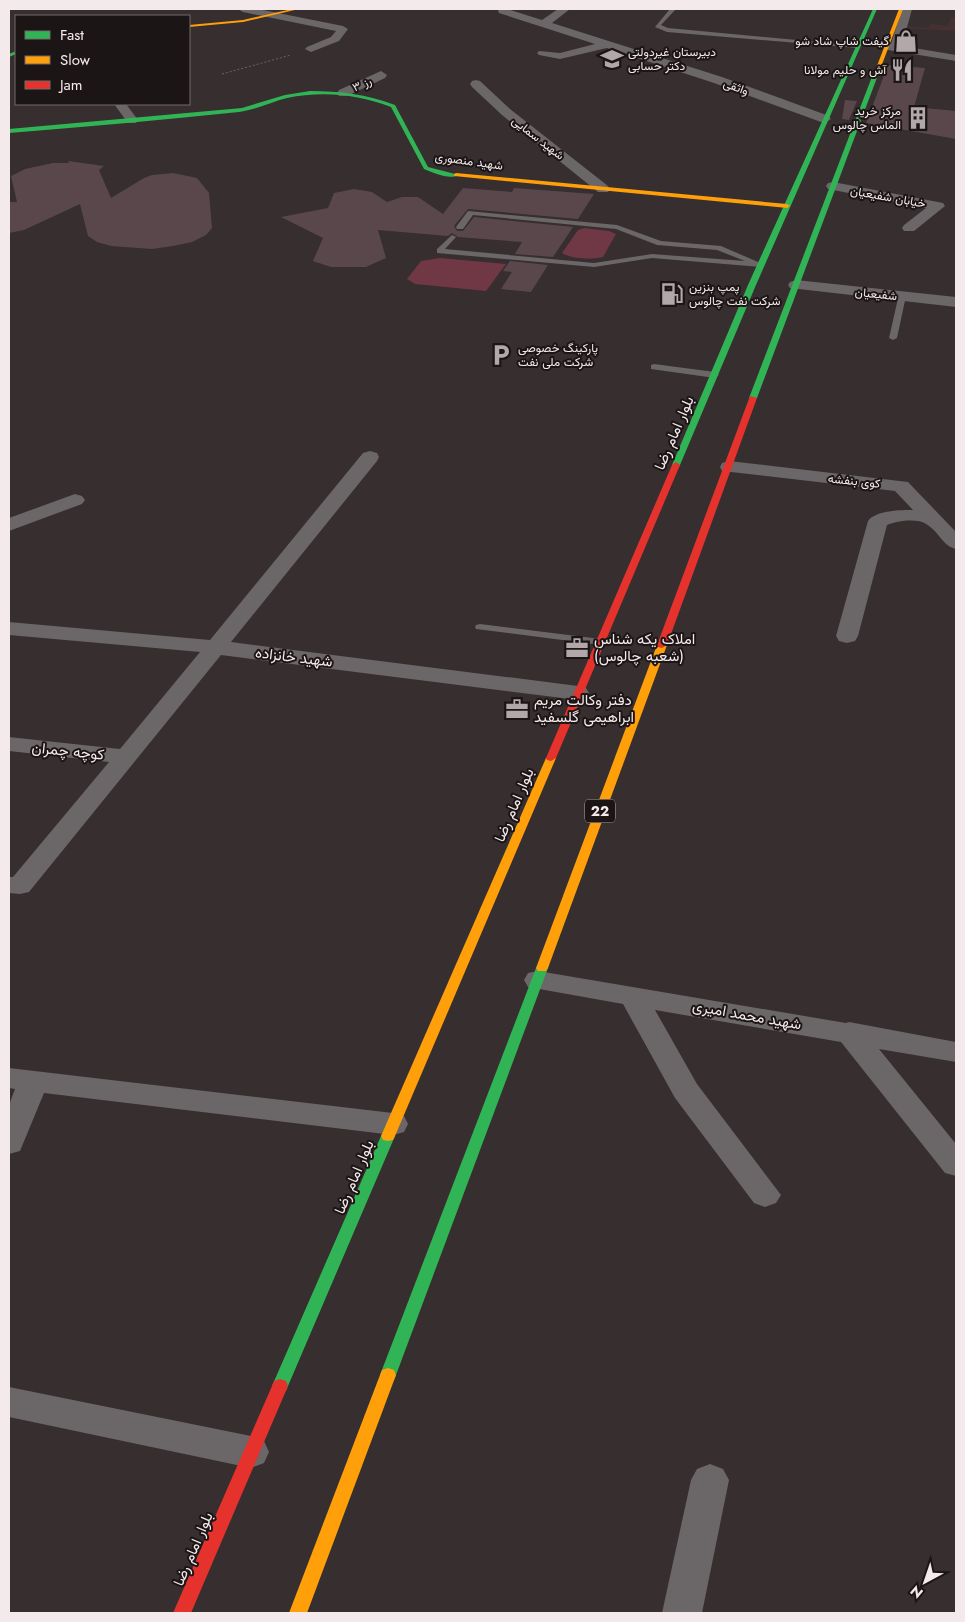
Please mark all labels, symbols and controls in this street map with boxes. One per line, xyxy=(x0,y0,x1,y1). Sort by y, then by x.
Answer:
legend xyxy=(15,15,190,105)
text: Fast xyxy=(60,24,84,46)
shop icon: گیفت شاپ شاد شو xyxy=(893,28,919,54)
place label: گیفت شاپ شاد شو xyxy=(795,32,889,50)
place label: دبیرستان غیردولتی دکتر حسابی xyxy=(628,43,716,75)
school or university icon: دبیرستان غیردولتی دکتر حسابی xyxy=(599,46,625,72)
text: Slow xyxy=(60,49,91,71)
restaurant icon: آش و حلیم مولانا xyxy=(889,57,915,83)
place label: آش و حلیم مولانا xyxy=(804,61,887,79)
street label: رز ۳ xyxy=(349,72,375,96)
text: Jam xyxy=(58,74,83,96)
street label: واثقی xyxy=(721,74,751,100)
place label: مرکز خرید الماس چالوس xyxy=(833,102,901,134)
building icon: مرکز خرید الماس چالوس xyxy=(905,105,931,131)
street label: شهید سمایی xyxy=(508,112,568,164)
street label: شهید منصوری xyxy=(434,147,504,175)
street label: خیابان شفیعیان xyxy=(849,182,927,212)
place label: پمپ بنزین شرکت نفت چالوس xyxy=(689,278,780,310)
fuel station icon: پمپ بنزین شرکت نفت چالوس xyxy=(659,281,685,307)
street label: شفیعیان xyxy=(854,283,898,305)
place label: پارکینگ خصوصی شرکت ملی نفت xyxy=(518,339,598,371)
parking icon: پارکینگ خصوصی شرکت ملی نفت xyxy=(488,342,514,368)
street label: بلوار امام رضا xyxy=(649,393,699,473)
street label: کوی بنفشه xyxy=(827,469,881,493)
place label: املاک یکه شناس (شعبه چالوس) xyxy=(594,628,695,667)
office icon: املاک یکه شناس (شعبه چالوس) xyxy=(564,635,590,661)
street label: شهید خانزاده xyxy=(254,641,334,673)
place label: دفتر وکالت مریم ابراهیمی گلسفید xyxy=(534,689,634,728)
office icon: دفتر وکالت مریم ابراهیمی گلسفید xyxy=(504,696,530,722)
street label: کوچه چمران xyxy=(31,736,106,766)
street label: بلوار امام رضا xyxy=(489,765,539,845)
road number: 22 xyxy=(585,799,615,822)
street label: شهید محمد امیری xyxy=(691,995,803,1035)
street label: بلوار امام رضا xyxy=(329,1137,379,1217)
street label: بلوار امام رضا xyxy=(168,1509,218,1589)
north arrow xyxy=(900,1557,950,1607)
text: N xyxy=(906,1581,927,1603)

